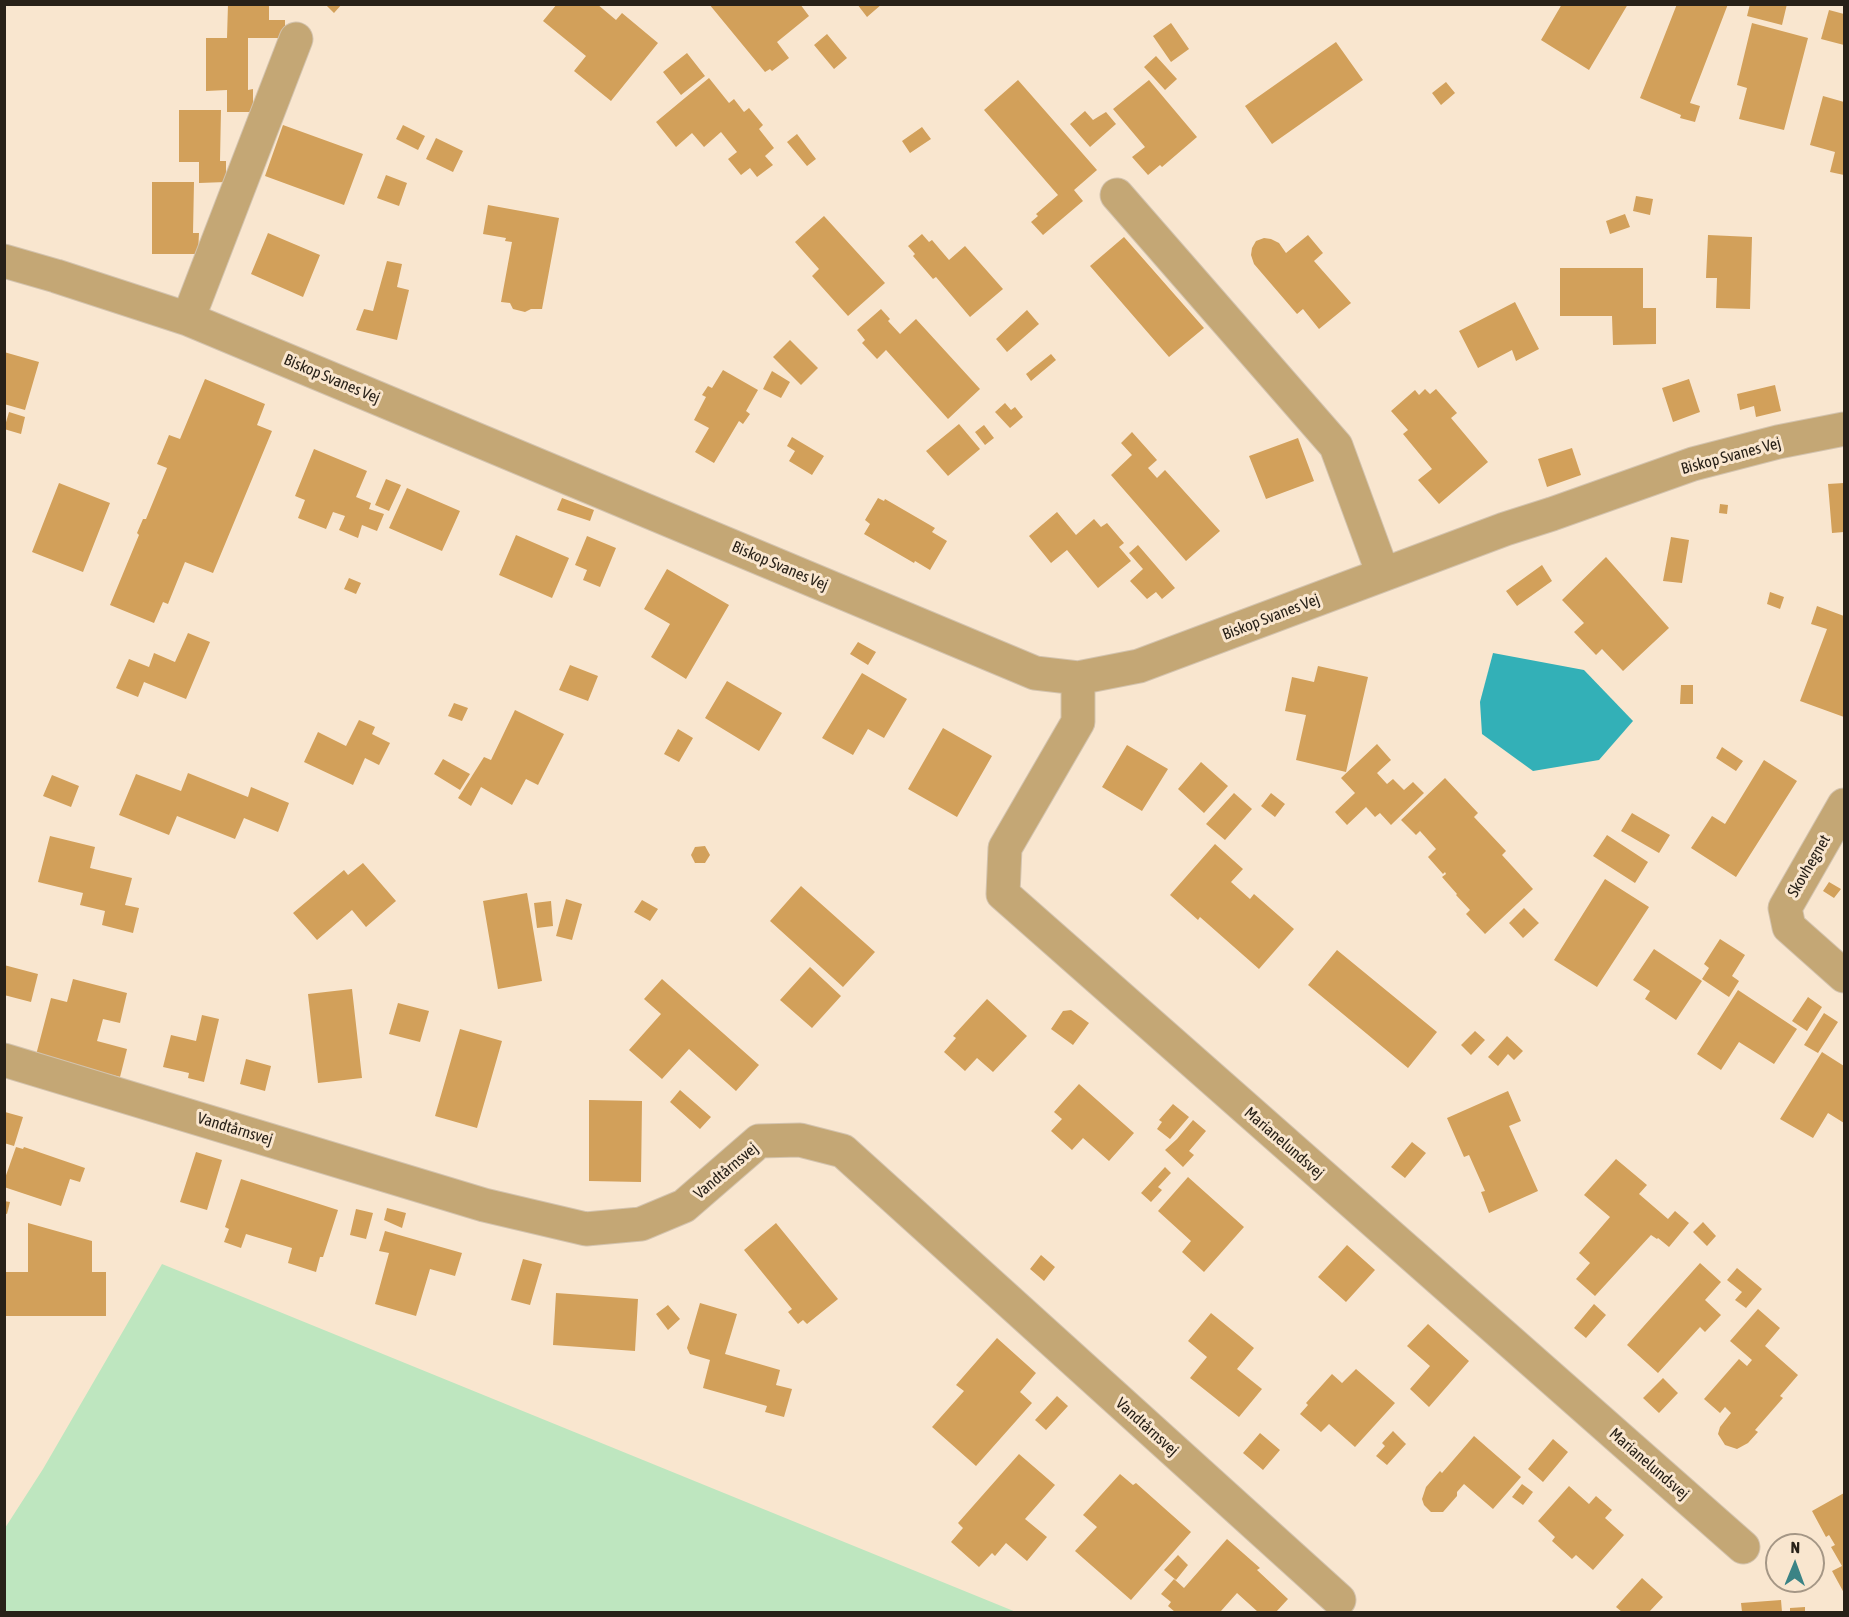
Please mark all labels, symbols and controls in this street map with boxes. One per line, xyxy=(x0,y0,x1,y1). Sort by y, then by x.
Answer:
street label: Biskop Svanes Vej xyxy=(281,350,383,408)
street label: Biskop Svanes Vej xyxy=(1679,433,1783,479)
street label: Biskop Svanes Vej xyxy=(729,537,831,595)
street label: Biskop Svanes Vej xyxy=(1220,590,1322,644)
street label: Skovhegnet xyxy=(1783,831,1835,901)
street label: Marianelundsvej xyxy=(1240,1103,1328,1183)
street label: Vandtårnsvej xyxy=(195,1108,275,1150)
street label: Vandtårnsvej xyxy=(690,1139,762,1203)
street label: Vandtårnsvej xyxy=(1112,1394,1182,1460)
street label: Marianelundsvej xyxy=(1605,1424,1693,1504)
north arrow xyxy=(1765,1533,1825,1593)
text: N xyxy=(1790,1538,1800,1556)

